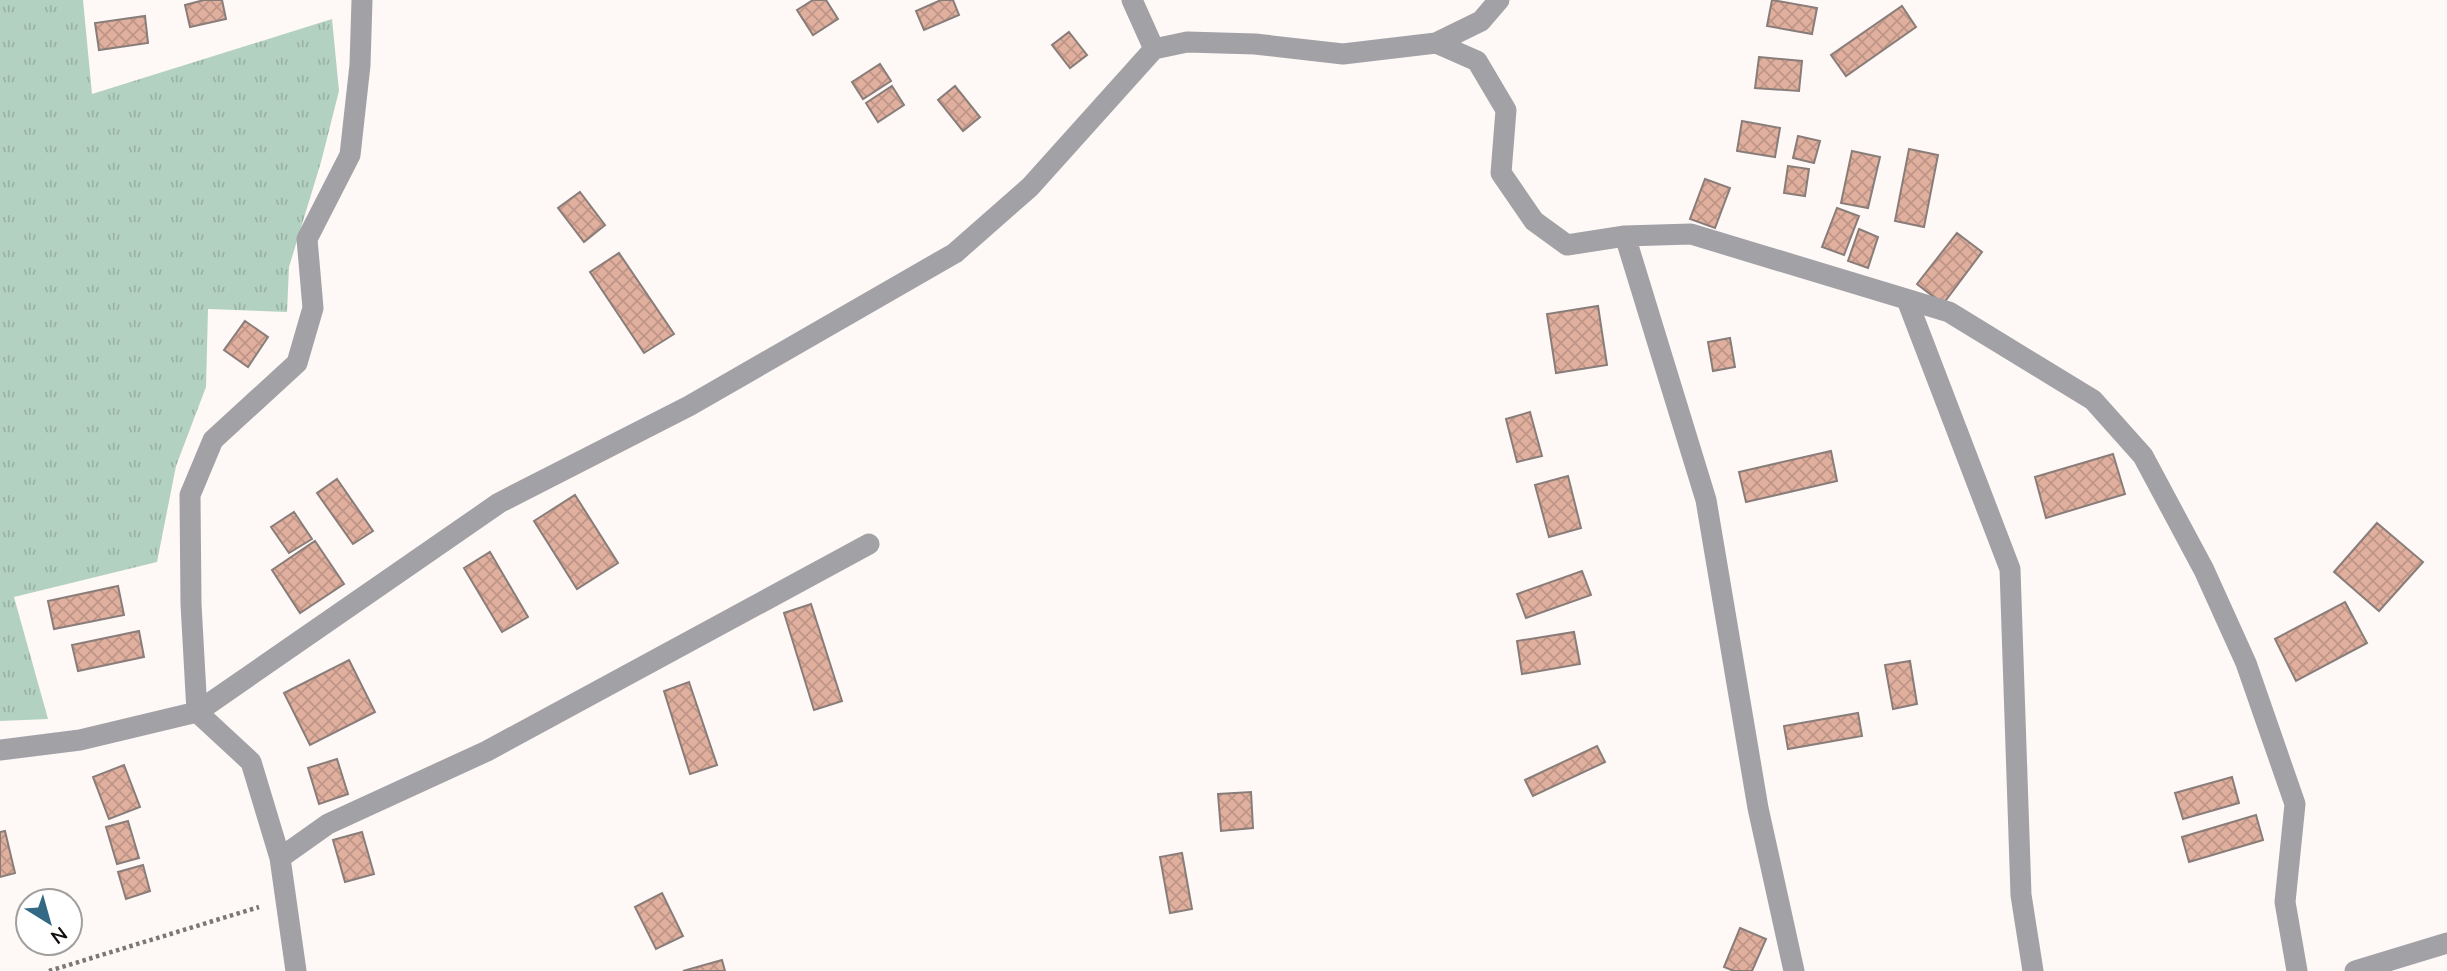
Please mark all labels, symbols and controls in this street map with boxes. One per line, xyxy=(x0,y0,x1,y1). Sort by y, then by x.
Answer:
north arrow xyxy=(14,887,84,957)
text: N xyxy=(46,922,72,949)

